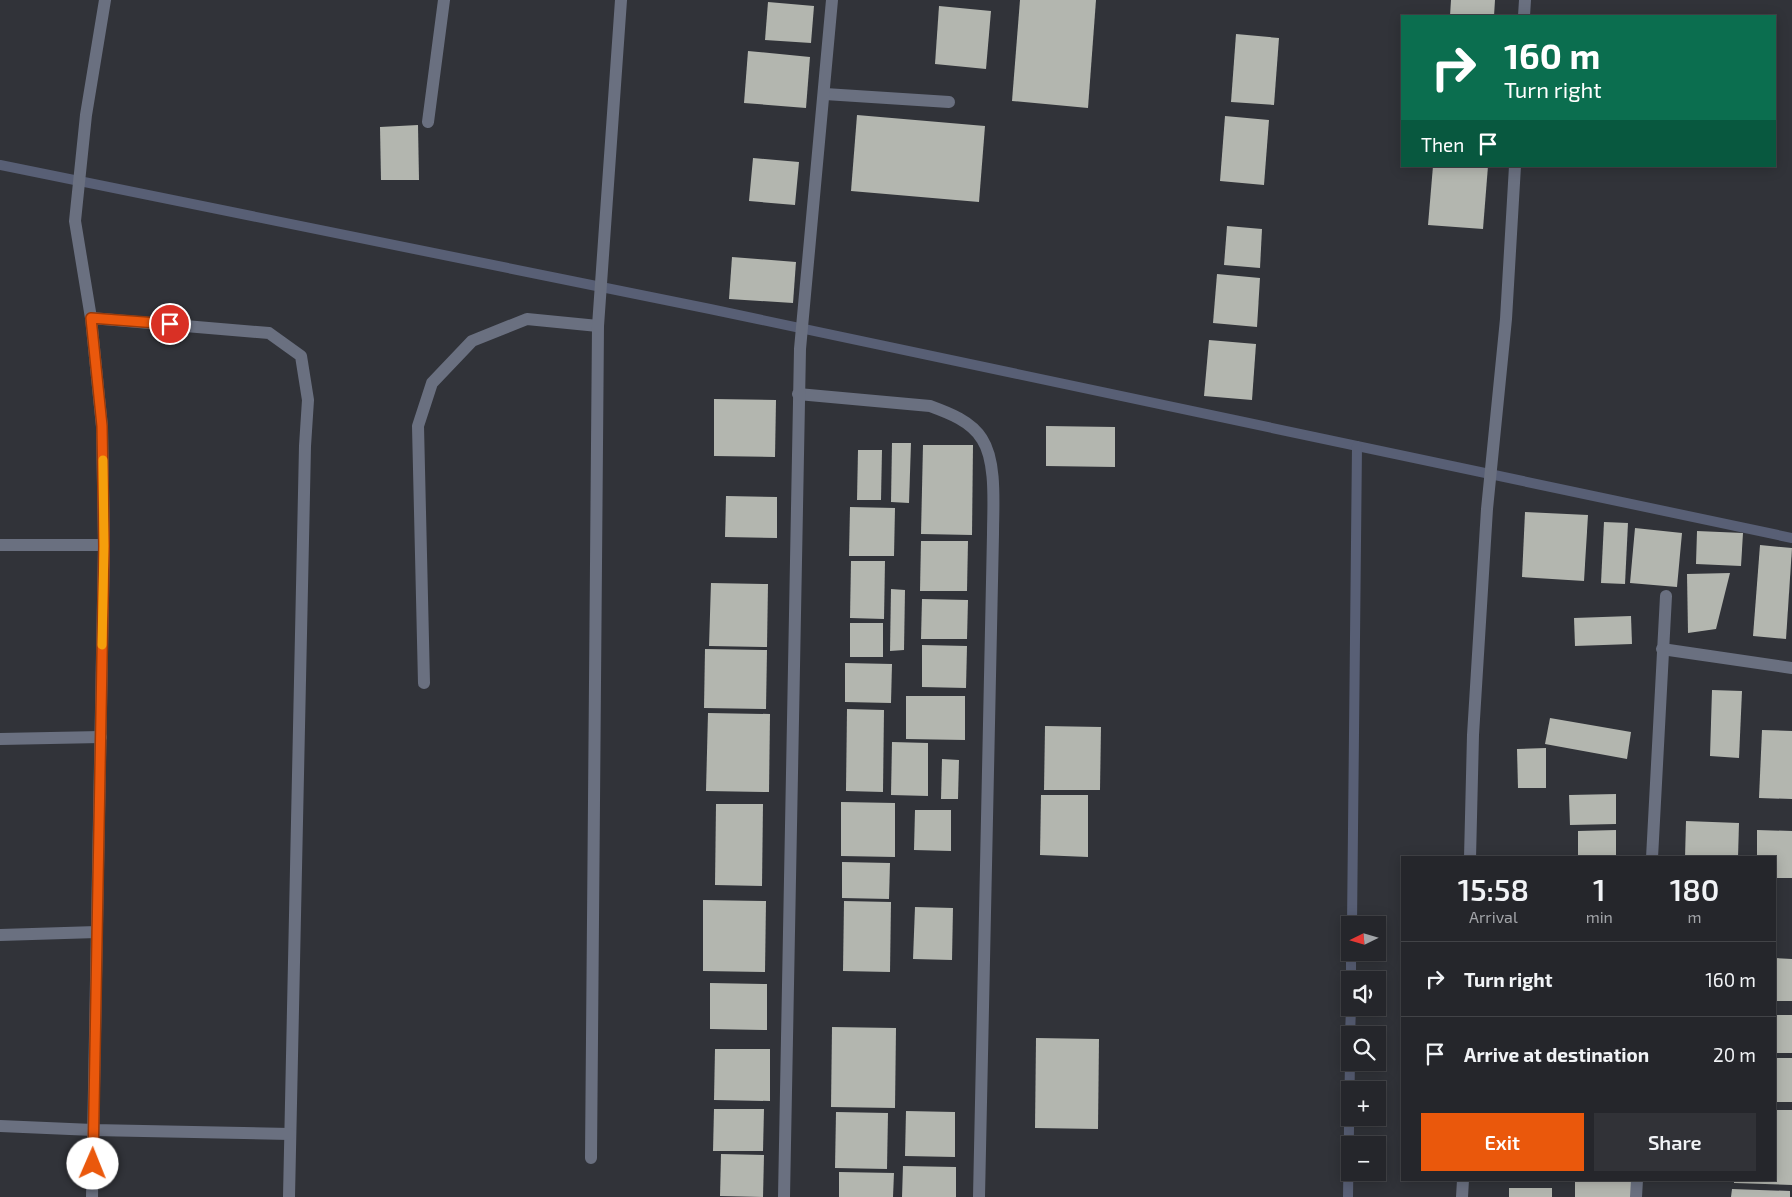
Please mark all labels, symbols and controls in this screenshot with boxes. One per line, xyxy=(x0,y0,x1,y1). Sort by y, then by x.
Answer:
text: 160 m xyxy=(1504,34,1600,76)
icon: right xyxy=(1421,35,1486,100)
text: Turn right xyxy=(1504,76,1602,102)
icon: arrive xyxy=(1474,130,1502,158)
text: Then xyxy=(1421,133,1464,156)
pin xyxy=(149,303,191,345)
icon: arrive xyxy=(156,310,184,338)
text: 15:58 xyxy=(1458,871,1529,907)
text: 1 xyxy=(1593,871,1606,907)
text: 180 xyxy=(1670,871,1719,907)
text: Arrival xyxy=(1469,907,1518,926)
text: min xyxy=(1586,907,1613,926)
text: m xyxy=(1687,907,1701,926)
north arrow xyxy=(1341,916,1386,961)
map controls xyxy=(1341,916,1386,1181)
icon: right xyxy=(1421,965,1449,993)
text: Turn right xyxy=(1464,968,1552,991)
text: 160 m xyxy=(1705,968,1756,991)
button: sound xyxy=(1341,971,1386,1016)
button: search xyxy=(1341,1026,1386,1071)
icon: arrive xyxy=(1421,1040,1449,1068)
text: Arrive at destination xyxy=(1464,1043,1649,1066)
text: 20 m xyxy=(1713,1043,1756,1066)
button: + xyxy=(1341,1081,1386,1126)
button: Exit xyxy=(1421,1113,1584,1171)
button: Share xyxy=(1594,1113,1756,1171)
button: − xyxy=(1341,1136,1386,1181)
position arrow xyxy=(66,1137,118,1189)

